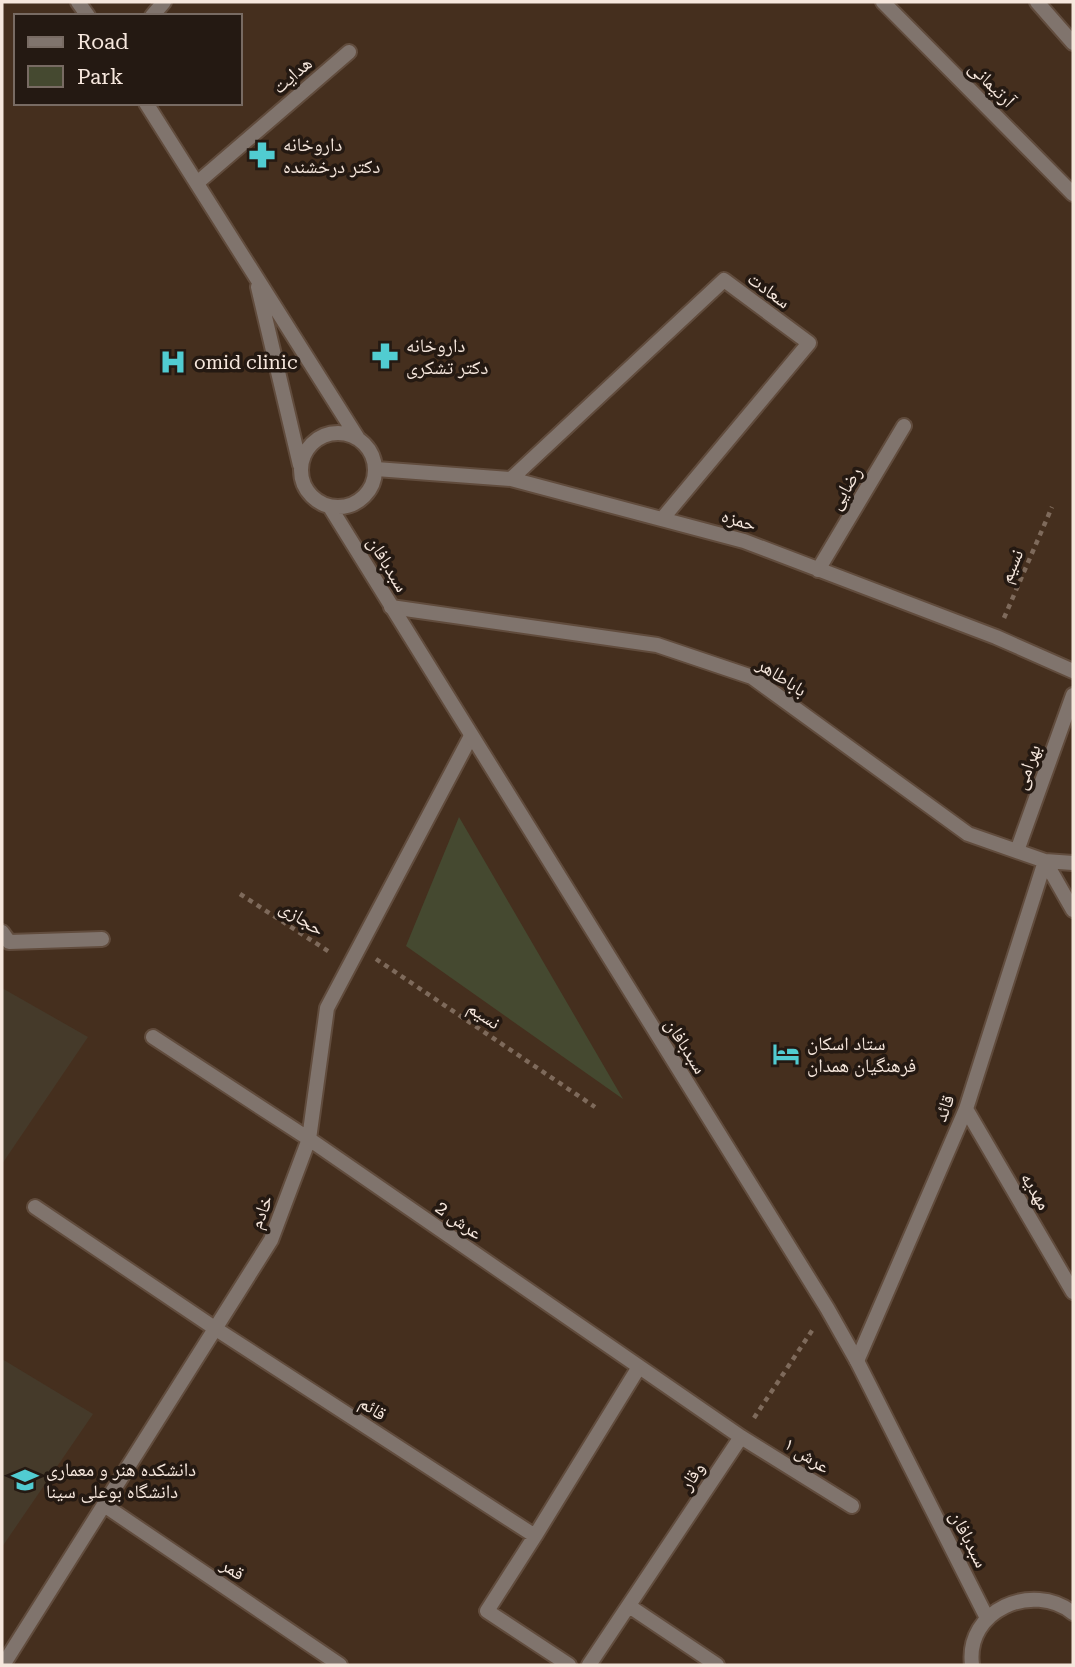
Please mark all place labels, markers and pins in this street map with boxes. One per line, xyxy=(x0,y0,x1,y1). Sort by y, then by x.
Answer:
place label: داروخانه دکتر درخشنده xyxy=(283,133,380,178)
pharmacy icon: داروخانه دکتر درخشنده xyxy=(247,140,277,170)
place label: داروخانه دکتر تشکری xyxy=(406,334,488,379)
pharmacy icon: داروخانه دکتر تشکری xyxy=(370,341,400,371)
hospital icon: omid clinic xyxy=(158,347,188,377)
place label: omid clinic xyxy=(194,351,298,374)
place label: ستاد اسکان فرهنگیان همدان xyxy=(807,1032,916,1077)
hotel icon: ستاد اسکان فرهنگیان همدان xyxy=(771,1039,801,1069)
place label: دانشکده هنر و معماری دانشگاه بوعلی سینا xyxy=(46,1458,196,1503)
school or university icon: دانشکده هنر و معماری دانشگاه بوعلی سینا xyxy=(10,1465,40,1495)

